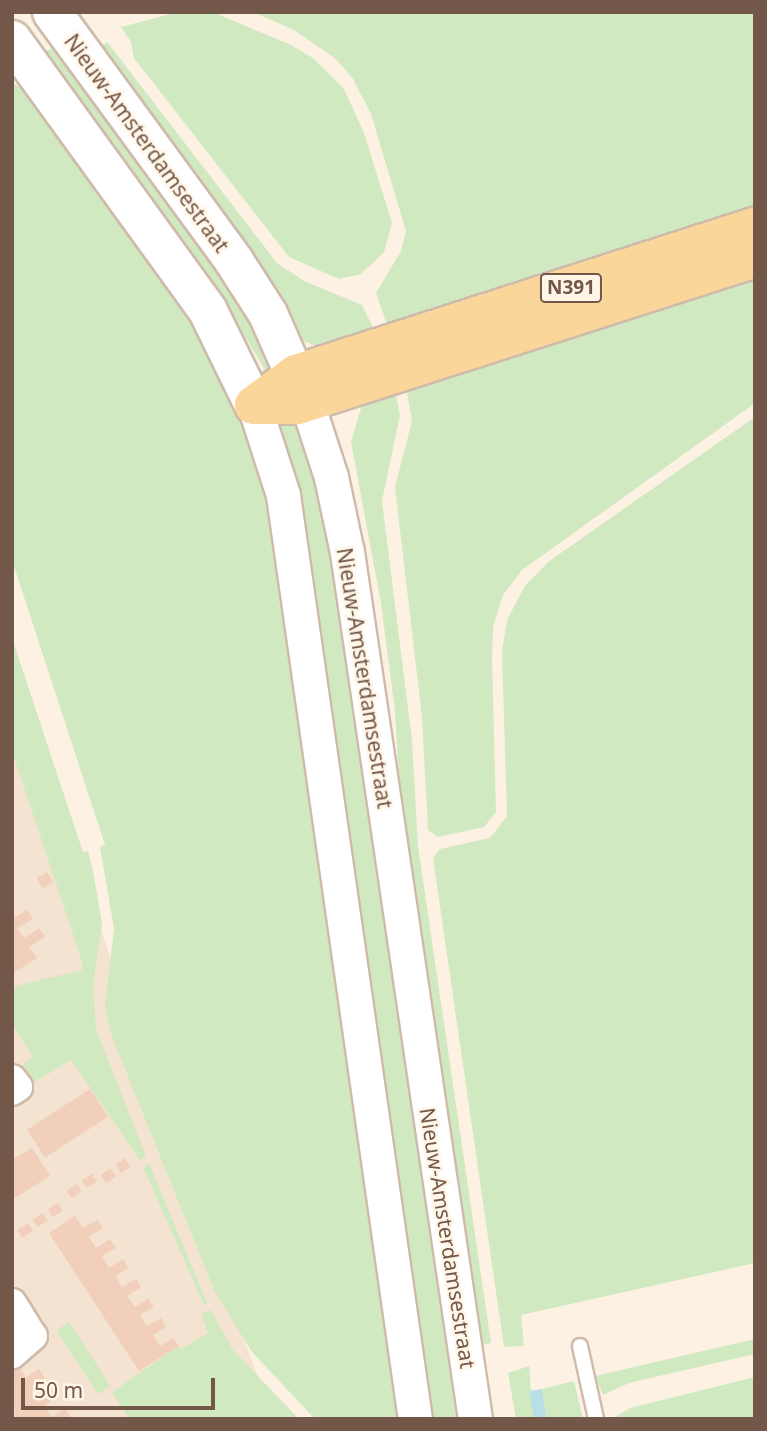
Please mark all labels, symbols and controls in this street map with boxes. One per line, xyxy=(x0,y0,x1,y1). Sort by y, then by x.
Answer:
street label: Nieuw-Amsterdamsestraat xyxy=(59,29,235,257)
road number: N391 xyxy=(540,272,602,304)
street label: Nieuw-Amsterdamsestraat xyxy=(332,546,398,810)
street label: Nieuw-Amsterdamsestraat xyxy=(415,1106,481,1370)
scale bar xyxy=(24,1364,219,1408)
text: 50 m xyxy=(34,1376,83,1404)

